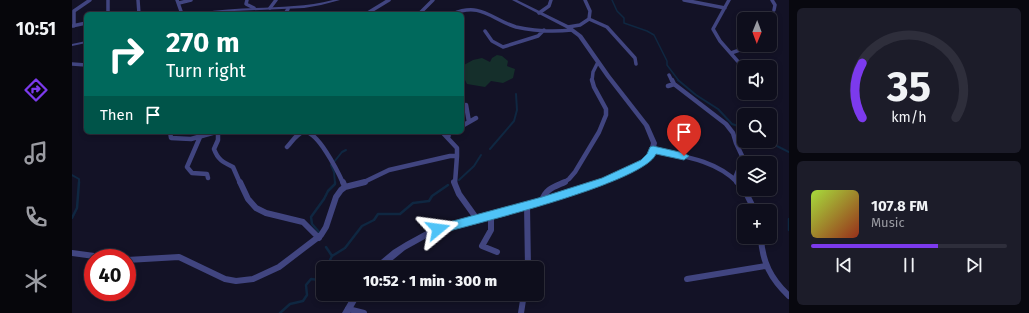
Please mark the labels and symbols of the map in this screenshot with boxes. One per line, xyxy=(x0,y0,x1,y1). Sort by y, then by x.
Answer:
north arrow xyxy=(737,12,777,52)
pin xyxy=(667,115,701,156)
position arrow xyxy=(417,208,459,250)
speed limit sign: 40 xyxy=(84,249,136,301)

